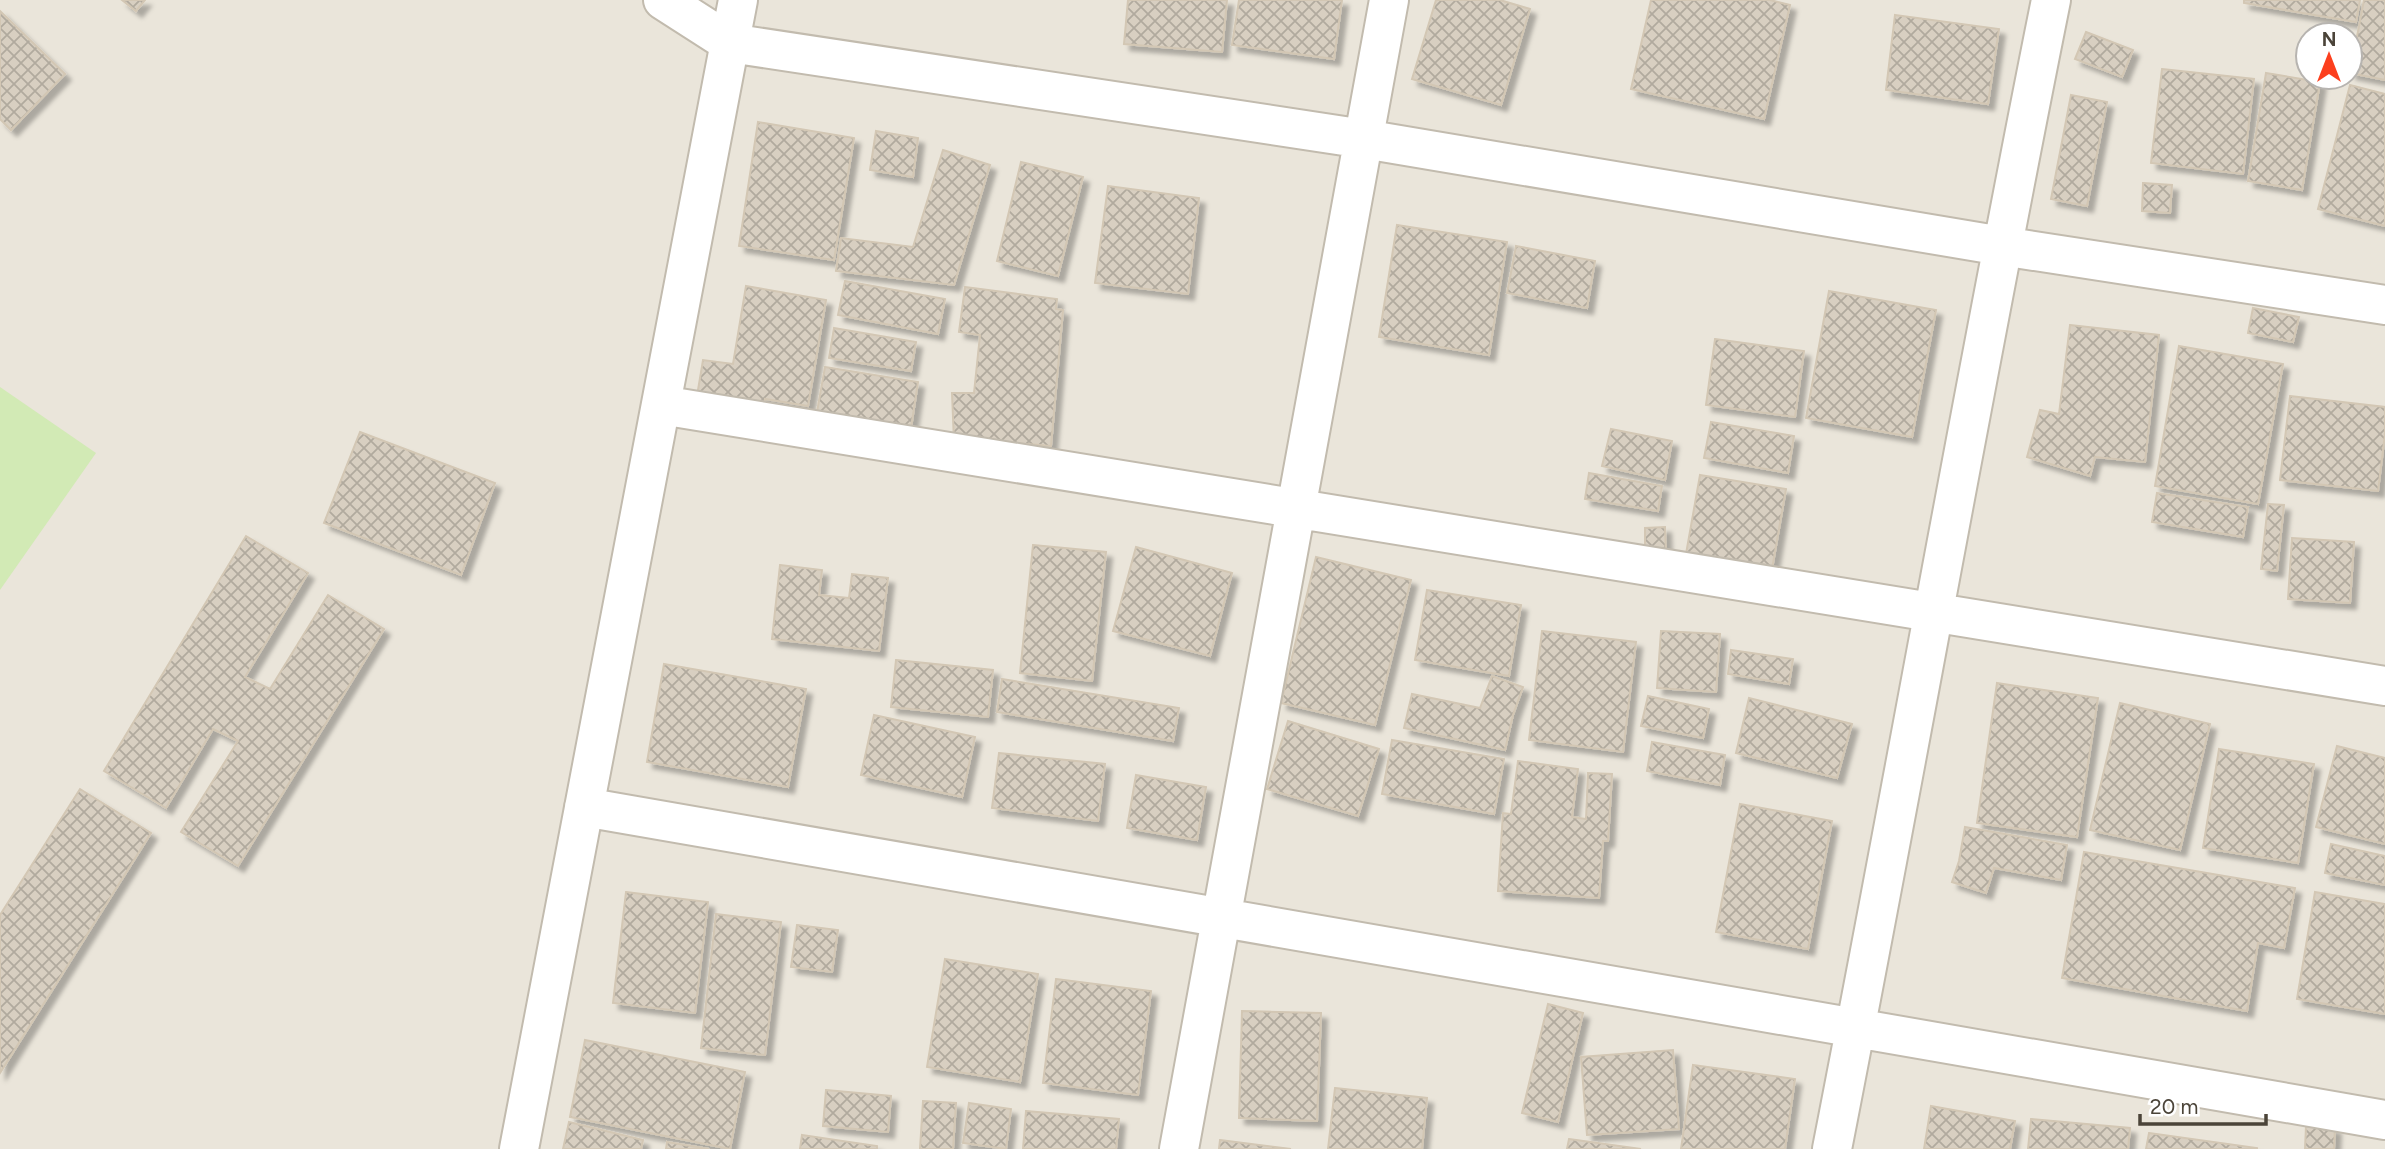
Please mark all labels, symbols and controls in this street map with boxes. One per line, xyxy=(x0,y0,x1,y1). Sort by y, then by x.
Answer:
north arrow xyxy=(2294,21,2364,91)
text: N xyxy=(2322,28,2336,51)
scale bar xyxy=(2140,1082,2266,1126)
text: 20 m xyxy=(2150,1094,2198,1119)

